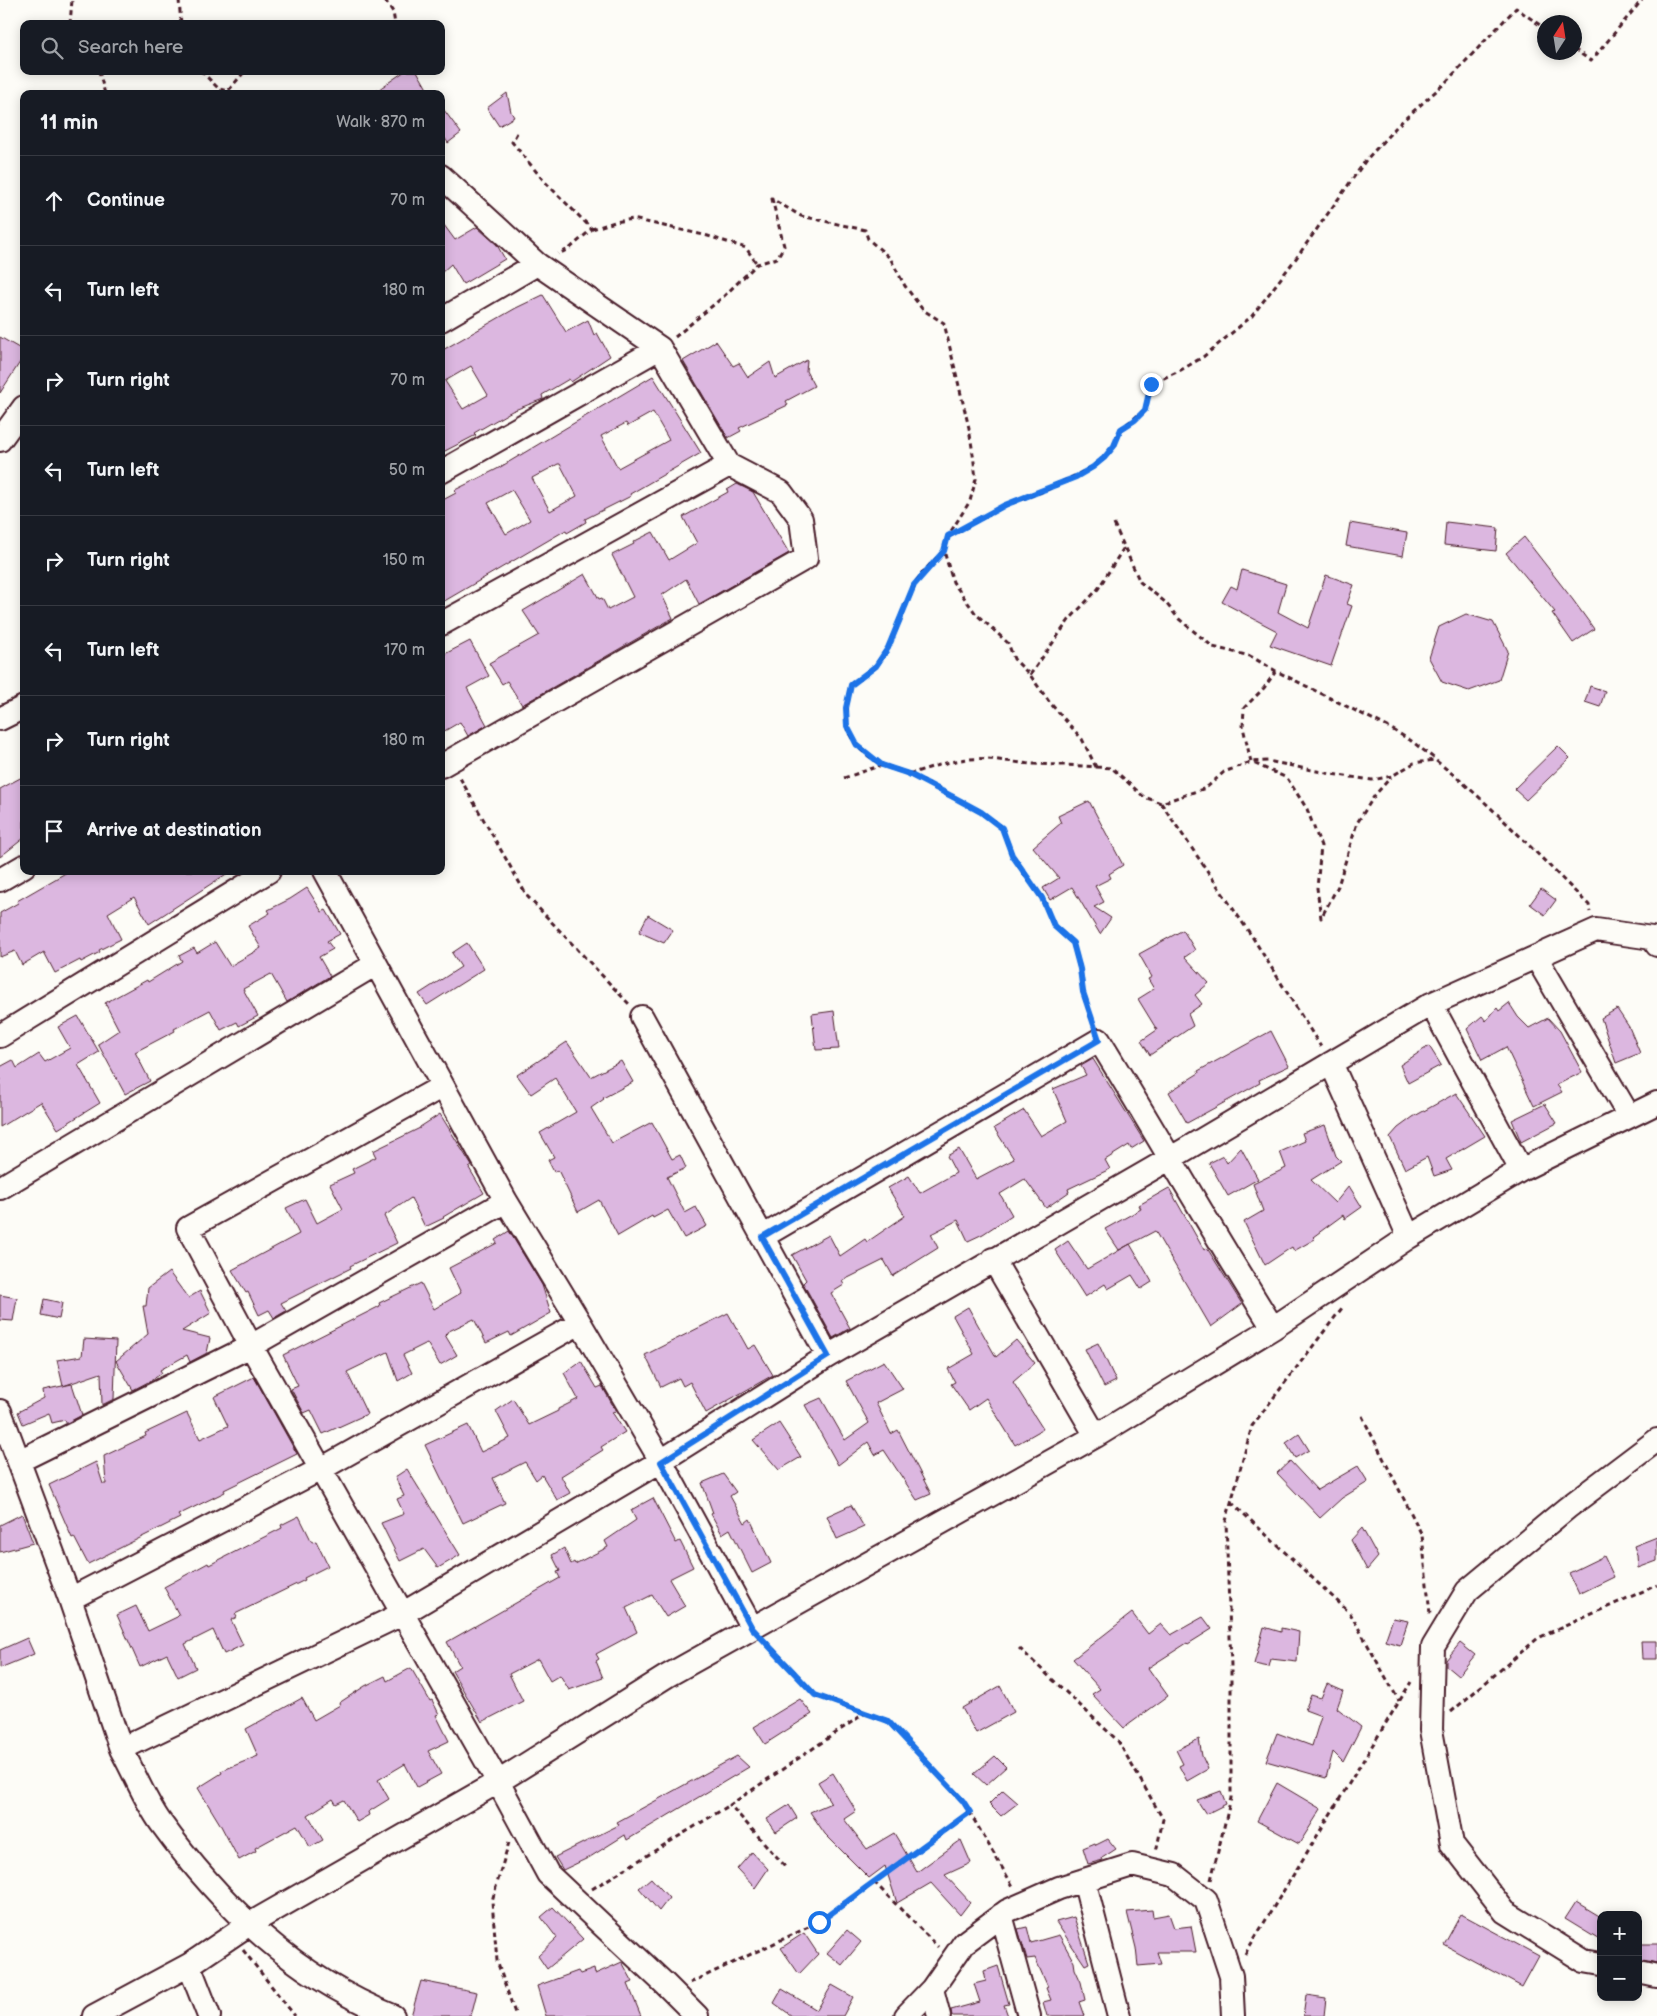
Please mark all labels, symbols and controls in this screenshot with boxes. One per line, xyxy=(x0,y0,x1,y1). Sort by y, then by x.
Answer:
north arrow xyxy=(1537,15,1582,60)
search box xyxy=(20,20,445,75)
icon: search xyxy=(38,34,66,62)
text: Search here xyxy=(78,36,183,59)
text: 11 min xyxy=(40,110,98,135)
text: Walk · 870 m xyxy=(336,113,425,132)
icon: ahead xyxy=(40,187,68,215)
text: Continue xyxy=(87,189,165,212)
text: 70 m xyxy=(390,191,425,210)
icon: left xyxy=(40,277,68,305)
text: Turn left xyxy=(87,279,159,302)
text: 180 m xyxy=(383,281,425,300)
icon: right xyxy=(40,367,68,395)
text: Turn right xyxy=(87,369,170,392)
text: 70 m xyxy=(390,371,425,390)
route end xyxy=(1140,373,1163,396)
icon: left xyxy=(40,457,68,485)
text: Turn left xyxy=(87,459,159,482)
text: 50 m xyxy=(389,461,425,480)
icon: right xyxy=(40,547,68,575)
text: Turn right xyxy=(87,549,170,572)
text: 150 m xyxy=(383,551,425,570)
icon: left xyxy=(40,637,68,665)
text: Turn left xyxy=(87,639,159,662)
text: 170 m xyxy=(384,641,425,660)
icon: right xyxy=(40,727,68,755)
text: Turn right xyxy=(87,729,170,752)
text: 180 m xyxy=(383,731,425,750)
icon: arrive xyxy=(40,817,68,845)
text: Arrive at destination xyxy=(87,819,262,842)
route start xyxy=(808,1911,831,1934)
map controls xyxy=(1597,1911,1642,2001)
button: + xyxy=(1597,1911,1642,1956)
button: − xyxy=(1597,1956,1642,2001)

